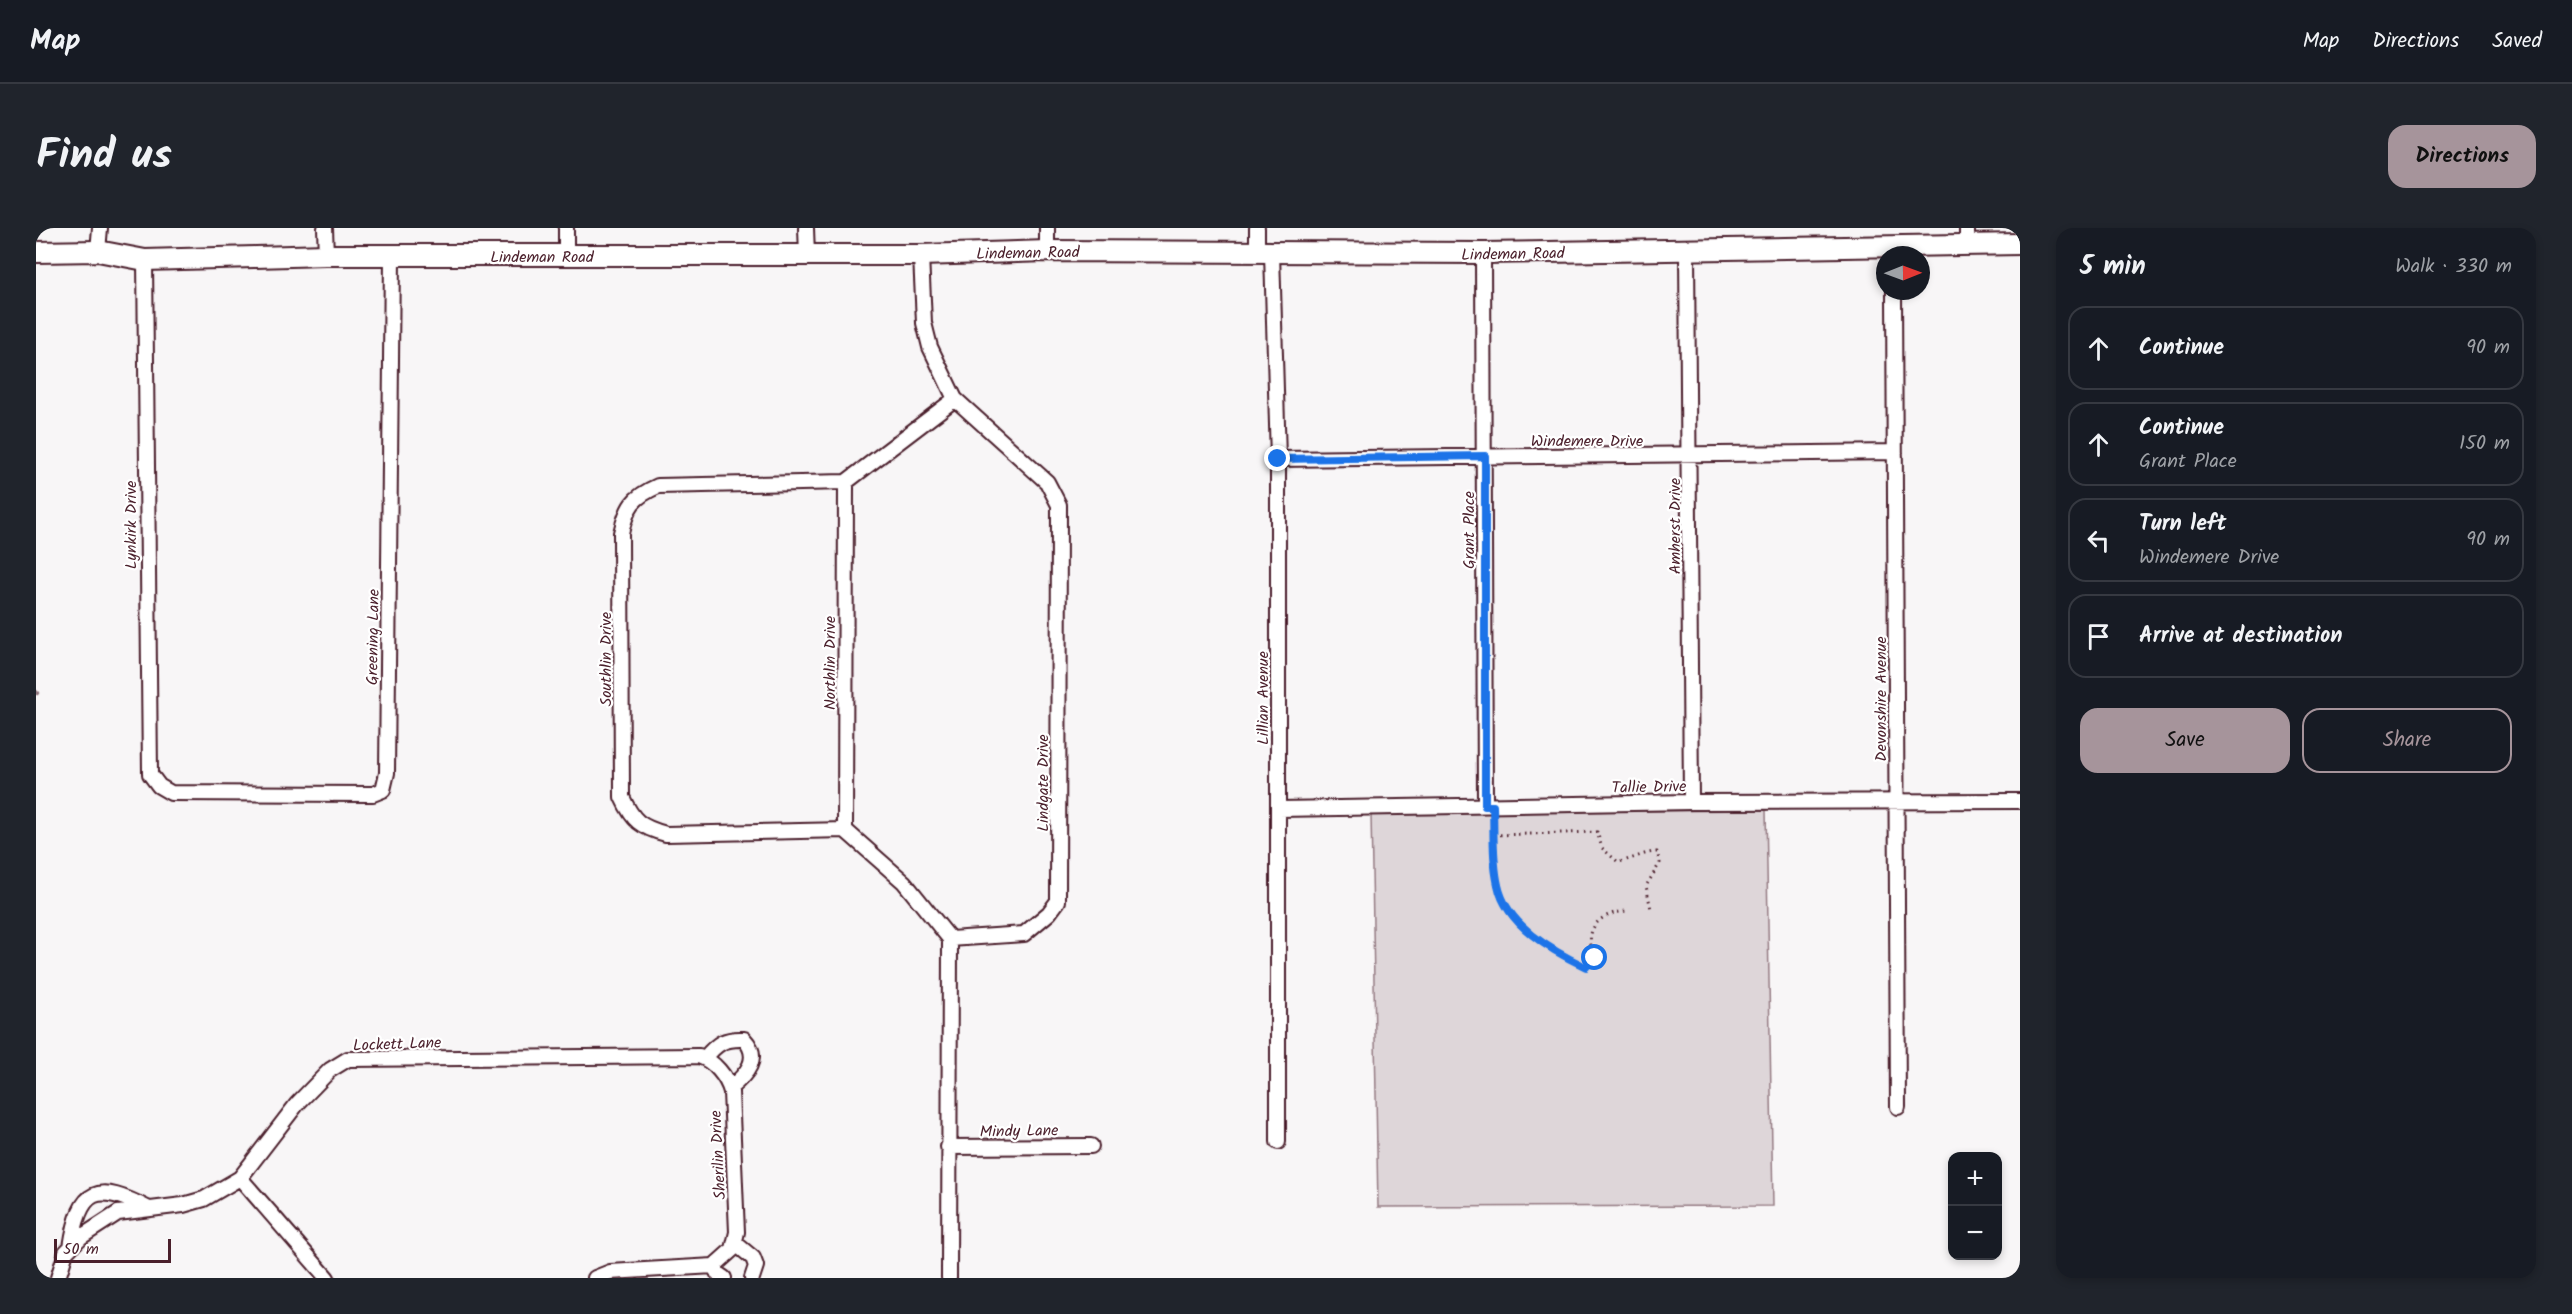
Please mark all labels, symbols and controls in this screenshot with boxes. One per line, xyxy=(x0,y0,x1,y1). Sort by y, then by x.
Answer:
text: Map xyxy=(30,19,81,64)
text: Map xyxy=(2303,25,2339,58)
text: Directions xyxy=(2372,25,2459,58)
text: Saved xyxy=(2492,25,2542,58)
text: Find us xyxy=(36,123,172,190)
button: Directions xyxy=(2388,125,2536,188)
street label: Lindeman Road xyxy=(976,240,1081,267)
street label: Lindeman Road xyxy=(1461,241,1566,268)
street label: Lindeman Road xyxy=(490,245,595,270)
north arrow xyxy=(1876,246,1930,300)
text: 5 min xyxy=(2080,246,2146,288)
text: Walk · 330 m xyxy=(2395,251,2512,283)
text: Continue xyxy=(2139,331,2224,366)
icon: ahead xyxy=(2082,332,2115,365)
text: 90 m xyxy=(2466,332,2510,364)
text: Continue xyxy=(2139,411,2224,446)
icon: ahead xyxy=(2082,428,2115,461)
text: 150 m xyxy=(2459,428,2510,460)
street label: Windemere Drive xyxy=(1531,429,1643,454)
route end xyxy=(1264,445,1290,471)
text: Grant Place xyxy=(2139,446,2237,478)
street label: Amherst Drive xyxy=(1663,478,1688,574)
street label: Lynkirk Drive xyxy=(119,481,144,569)
street label: Grant Place xyxy=(1457,491,1482,569)
text: Turn left xyxy=(2139,507,2226,542)
icon: left xyxy=(2082,524,2115,557)
text: 90 m xyxy=(2466,524,2510,556)
text: Windemere Drive xyxy=(2139,542,2279,574)
street label: Greening Lane xyxy=(360,589,387,685)
street label: Southlin Drive xyxy=(594,612,619,706)
street label: Northlin Drive xyxy=(818,616,843,710)
text: Arrive at destination xyxy=(2139,619,2342,654)
icon: arrive xyxy=(2082,620,2115,653)
street label: Devonshire Avenue xyxy=(1869,636,1894,762)
street label: Lillian Avenue xyxy=(1251,651,1276,745)
button: Save xyxy=(2080,708,2290,773)
button: Share xyxy=(2302,708,2512,773)
street label: Lindgate Drive xyxy=(1031,734,1056,832)
street label: Tallie Drive xyxy=(1611,774,1687,801)
route start xyxy=(1581,944,1607,970)
street label: Lockett Lane xyxy=(352,1030,442,1059)
street label: Sherilin Drive xyxy=(704,1110,733,1200)
street label: Mindy Lane xyxy=(979,1118,1059,1145)
map controls xyxy=(1948,1152,2002,1260)
button: + xyxy=(1948,1152,2002,1206)
button: − xyxy=(1948,1206,2002,1260)
scale bar xyxy=(54,1236,171,1264)
text: 50 m xyxy=(63,1237,99,1262)

